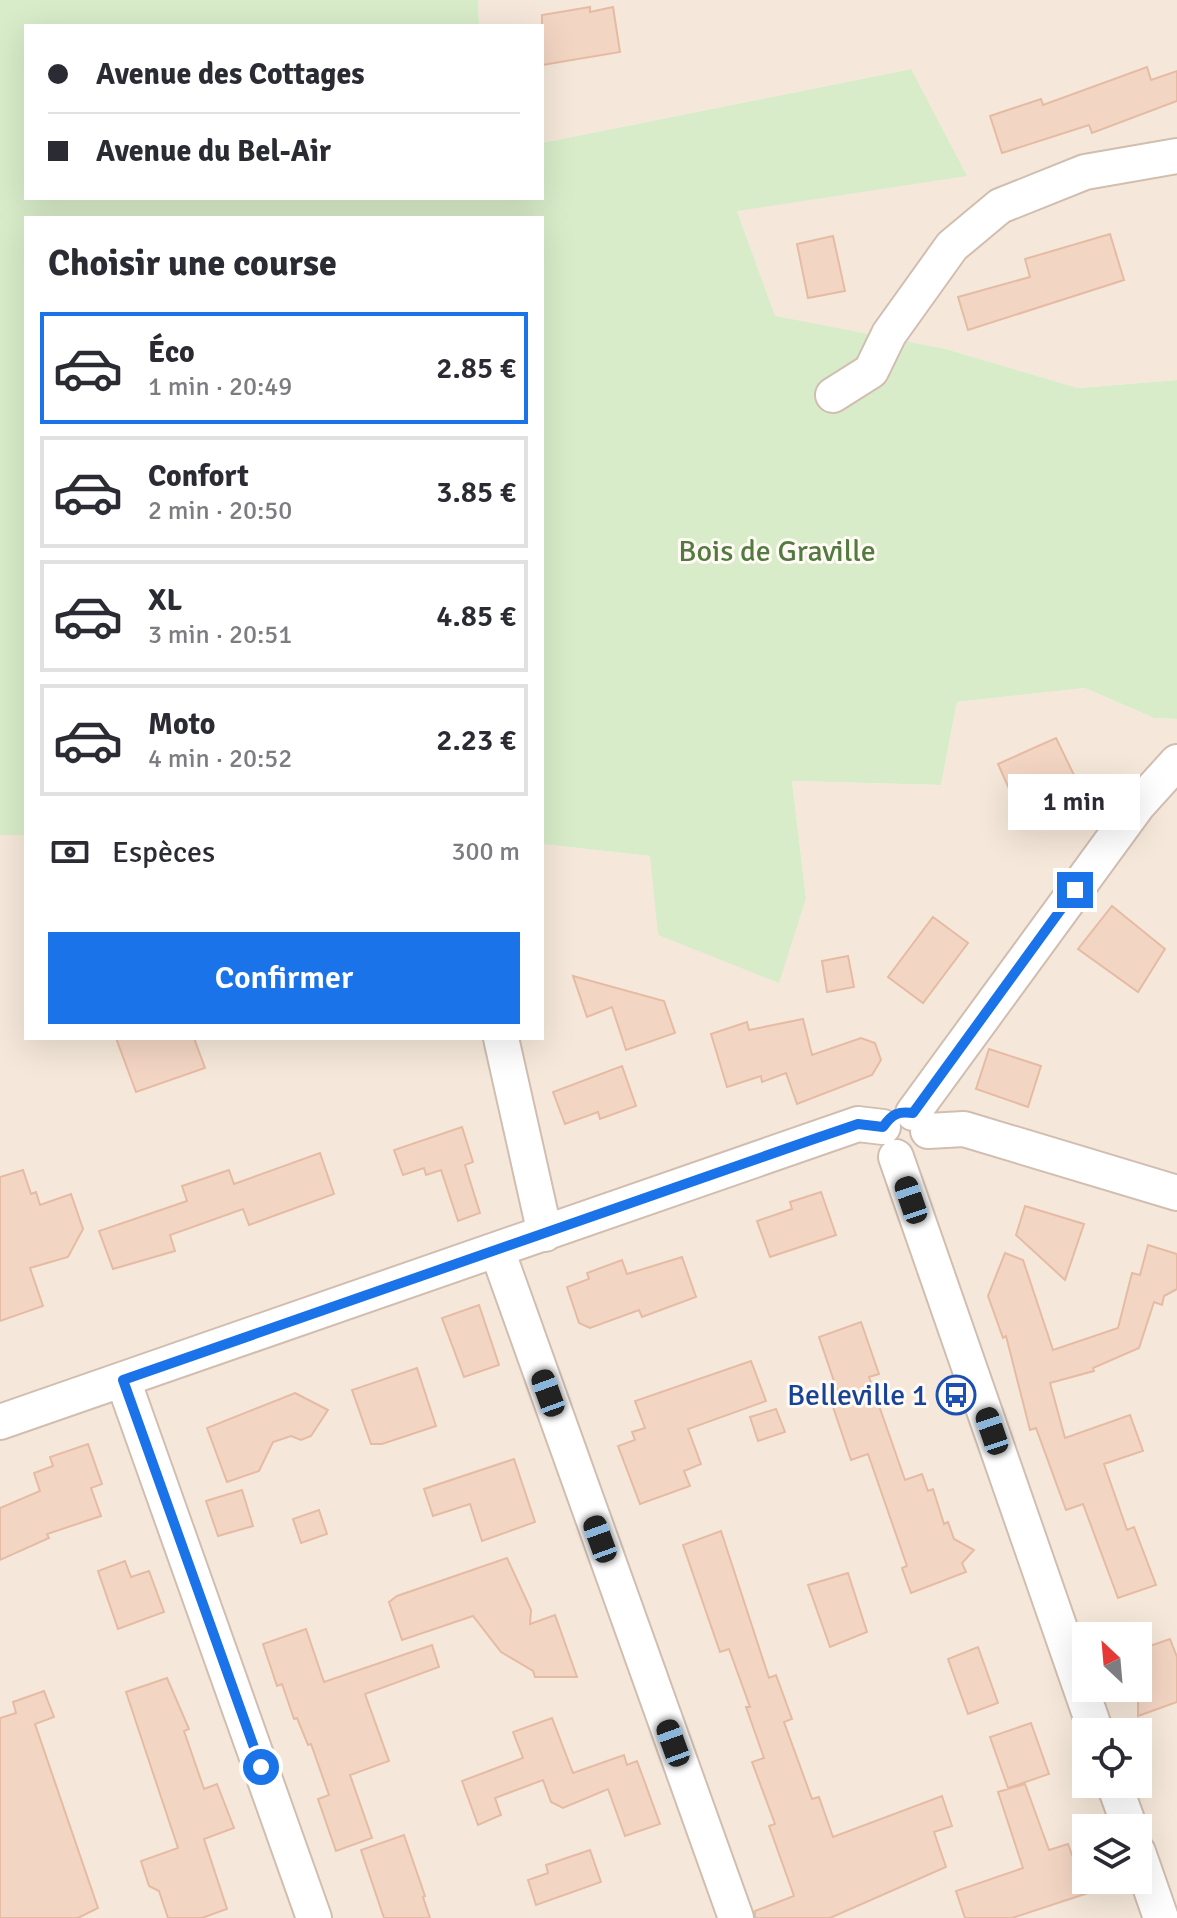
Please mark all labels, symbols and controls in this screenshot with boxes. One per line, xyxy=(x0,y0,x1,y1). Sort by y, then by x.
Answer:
text: Avenue des Cottages xyxy=(96,56,365,93)
text: Avenue du Bel-Air xyxy=(96,133,331,170)
text: Choisir une course xyxy=(48,241,337,286)
icon: car xyxy=(52,332,124,404)
text: Éco xyxy=(148,334,195,371)
text: 2.85 € xyxy=(436,350,516,387)
text: 1 min · 20:49 xyxy=(148,371,292,403)
icon: car xyxy=(52,456,124,528)
text: Confort xyxy=(148,458,249,495)
text: 3.85 € xyxy=(436,474,516,511)
text: 2 min · 20:50 xyxy=(148,495,292,527)
park label: Bois de Graville xyxy=(678,533,876,570)
icon: car xyxy=(52,580,124,652)
text: XL xyxy=(148,582,182,619)
text: 4.85 € xyxy=(436,598,516,635)
text: 3 min · 20:51 xyxy=(148,619,292,651)
icon: car xyxy=(52,704,124,776)
text: Moto xyxy=(148,706,215,743)
text: 2.23 € xyxy=(436,722,516,759)
text: 4 min · 20:52 xyxy=(148,743,292,775)
callout: 1 min xyxy=(1009,774,1141,830)
text: 1 min xyxy=(1043,786,1105,818)
icon: cash xyxy=(48,830,92,874)
text: Espèces xyxy=(112,834,215,871)
text: 300 m xyxy=(451,836,520,868)
route end xyxy=(1057,872,1093,908)
button: Confirmer xyxy=(48,932,520,1024)
car xyxy=(892,1173,930,1227)
car xyxy=(529,1366,567,1420)
bus stop icon: Belleville 1 xyxy=(935,1374,977,1416)
place label: Belleville 1 xyxy=(787,1377,928,1414)
car xyxy=(973,1404,1011,1458)
car xyxy=(581,1512,619,1566)
north arrow xyxy=(1072,1622,1152,1702)
map controls xyxy=(1072,1622,1152,1894)
car xyxy=(654,1716,692,1770)
button: locate xyxy=(1072,1718,1152,1798)
route start xyxy=(243,1749,279,1785)
button: layers xyxy=(1072,1814,1152,1894)

